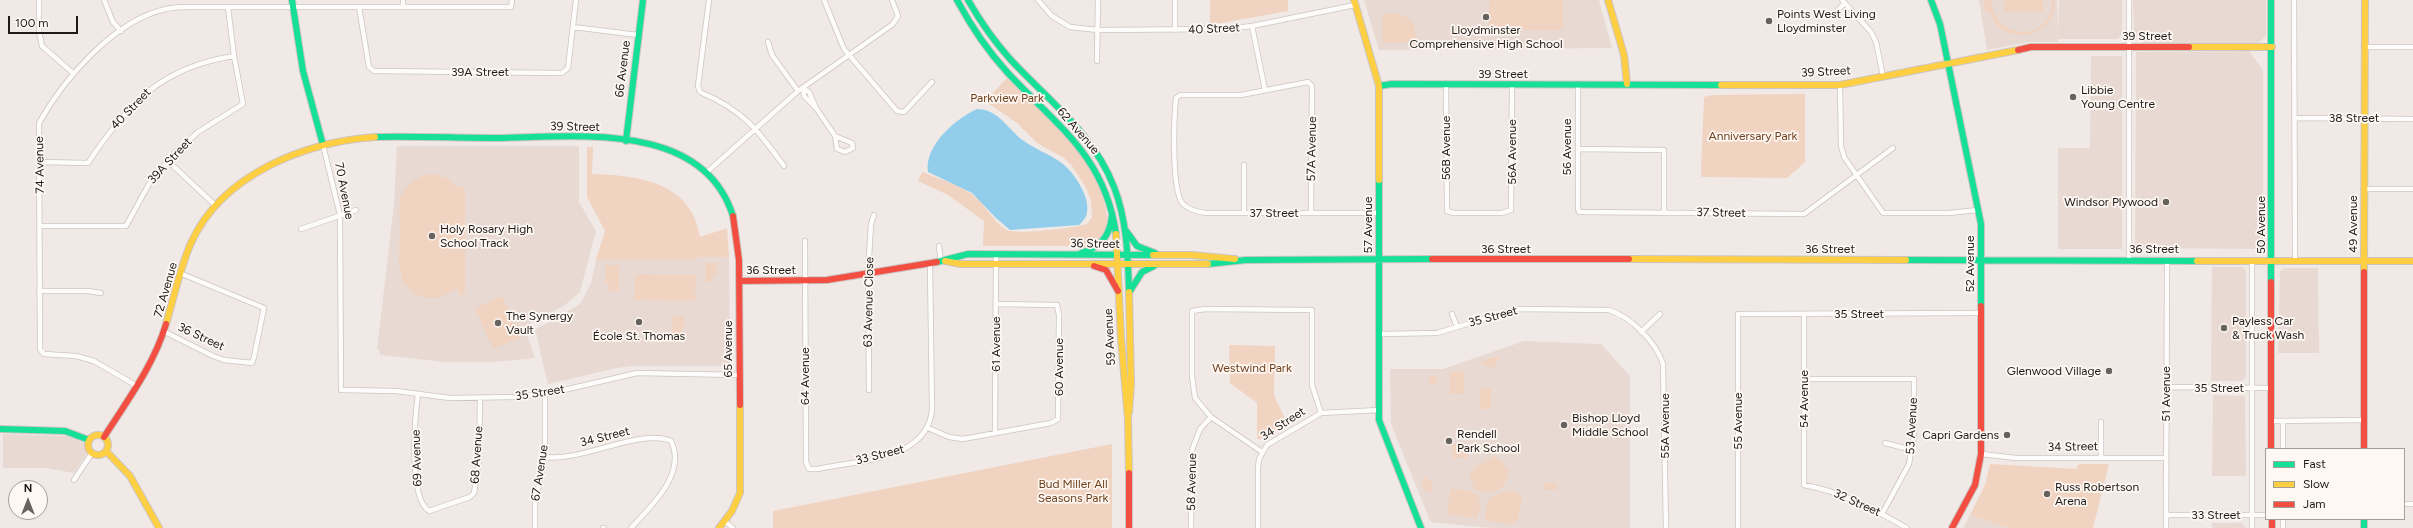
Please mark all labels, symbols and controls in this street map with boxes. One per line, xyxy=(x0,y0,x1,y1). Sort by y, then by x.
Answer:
place label: Points West Living Lloydminster xyxy=(1777,7,1876,35)
scale bar xyxy=(10,8,80,34)
marker: Lloydminster Comprehensive High School xyxy=(1481,12,1491,22)
text: 100 m xyxy=(15,16,49,30)
marker: Points West Living Lloydminster xyxy=(1764,16,1774,26)
street label: 40 Street xyxy=(1188,20,1240,38)
place label: Lloydminster Comprehensive High School xyxy=(1409,23,1563,51)
street label: 39 Street xyxy=(2122,29,2172,43)
street label: 66 Avenue xyxy=(612,40,634,98)
street label: 39 Street xyxy=(1801,64,1851,80)
street label: 39A Street xyxy=(451,65,509,79)
street label: 39 Street xyxy=(1478,67,1528,81)
place label: Libbie Young Centre xyxy=(2081,83,2155,111)
street label: 40 Street xyxy=(108,85,154,133)
park label: Parkview Park xyxy=(970,91,1044,105)
marker: Libbie Young Centre xyxy=(2068,92,2078,102)
street label: 62 Avenue xyxy=(1054,105,1102,157)
street label: 38 Street xyxy=(2329,111,2379,125)
street label: 57A Avenue xyxy=(1304,116,1320,182)
street label: 56B Avenue xyxy=(1439,116,1453,180)
street label: 56 Avenue xyxy=(1560,118,1574,176)
street label: 39 Street xyxy=(550,119,600,135)
street label: 56A Avenue xyxy=(1505,119,1519,185)
park label: Anniversary Park xyxy=(1709,129,1797,143)
street label: 39A Street xyxy=(145,135,195,187)
street label: 74 Avenue xyxy=(32,136,48,194)
street label: 70 Avenue xyxy=(331,161,357,221)
place label: Windsor Plywood xyxy=(2064,195,2158,209)
street label: 49 Avenue xyxy=(2346,195,2360,253)
street label: 50 Avenue xyxy=(2254,196,2268,254)
street label: 57 Avenue xyxy=(1361,197,1375,253)
marker: Windsor Plywood xyxy=(2161,197,2171,207)
street label: 37 Street xyxy=(1696,205,1746,221)
street label: 37 Street xyxy=(1249,206,1299,220)
place label: Holy Rosary High School Track xyxy=(440,222,533,250)
marker: Holy Rosary High School Track xyxy=(427,231,437,241)
street label: 52 Avenue xyxy=(1963,235,1977,293)
street label: 36 Street xyxy=(1070,236,1120,252)
street label: 36 Street xyxy=(1481,242,1531,256)
street label: 36 Street xyxy=(1805,242,1855,256)
street label: 36 Street xyxy=(2129,242,2179,256)
street label: 63 Avenue Close xyxy=(861,257,877,347)
street label: 72 Avenue xyxy=(151,261,181,319)
street label: 36 Street xyxy=(746,263,796,277)
street label: 35 Street xyxy=(1467,304,1519,330)
street label: 35 Street xyxy=(1834,307,1884,321)
street label: 59 Avenue xyxy=(1101,308,1119,366)
place label: The Synergy Vault xyxy=(506,309,573,337)
place label: Payless Car & Truck Wash xyxy=(2232,314,2304,342)
street label: 61 Avenue xyxy=(989,316,1003,372)
marker: École St. Thomas xyxy=(634,317,644,327)
marker: The Synergy Vault xyxy=(493,318,503,328)
street label: 36 Street xyxy=(175,320,227,354)
street label: 65 Avenue xyxy=(721,320,735,378)
marker: Payless Car & Truck Wash xyxy=(2219,323,2229,333)
place label: École St. Thomas xyxy=(593,329,685,343)
street label: 60 Avenue xyxy=(1052,338,1066,396)
street label: 64 Avenue xyxy=(798,347,812,405)
park label: Westwind Park xyxy=(1212,361,1292,375)
place label: Glenwood Village xyxy=(2007,364,2101,378)
marker: Glenwood Village xyxy=(2104,366,2114,376)
street label: 51 Avenue xyxy=(2159,366,2173,422)
street label: 54 Avenue xyxy=(1797,370,1811,428)
street label: 35 Street xyxy=(2194,381,2244,395)
street label: 35 Street xyxy=(514,382,566,404)
street label: 55 Avenue xyxy=(1731,392,1745,450)
street label: 55A Avenue xyxy=(1658,393,1672,459)
street label: 53 Avenue xyxy=(1903,397,1921,455)
street label: 34 Street xyxy=(1258,404,1308,444)
place label: Bishop Lloyd Middle School xyxy=(1572,411,1648,439)
marker: Bishop Lloyd Middle School xyxy=(1559,420,1569,430)
street label: 34 Street xyxy=(579,424,631,450)
street label: 68 Avenue xyxy=(468,426,486,484)
place label: Rendell Park School xyxy=(1457,427,1520,455)
place label: Capri Gardens xyxy=(1922,428,1999,442)
street label: 69 Avenue xyxy=(409,429,425,487)
marker: Capri Gardens xyxy=(2002,430,2012,440)
marker: Rendell Park School xyxy=(1444,436,1454,446)
street label: 34 Street xyxy=(2048,439,2098,455)
street label: 33 Street xyxy=(854,442,906,468)
street label: 67 Avenue xyxy=(528,444,552,502)
legend xyxy=(2265,448,2405,520)
street label: 58 Avenue xyxy=(1184,453,1200,511)
text: Fast xyxy=(2303,457,2326,471)
park label: Bud Miller All Seasons Park xyxy=(1038,477,1108,505)
text: Slow xyxy=(2303,477,2329,491)
north arrow xyxy=(8,480,48,520)
place label: Russ Robertson Arena xyxy=(2055,480,2139,508)
text: N xyxy=(24,482,32,495)
street label: 32 Street xyxy=(1831,486,1883,520)
marker: Russ Robertson Arena xyxy=(2042,489,2052,499)
text: Jam xyxy=(2303,497,2326,511)
street label: 33 Street xyxy=(2191,508,2241,522)

